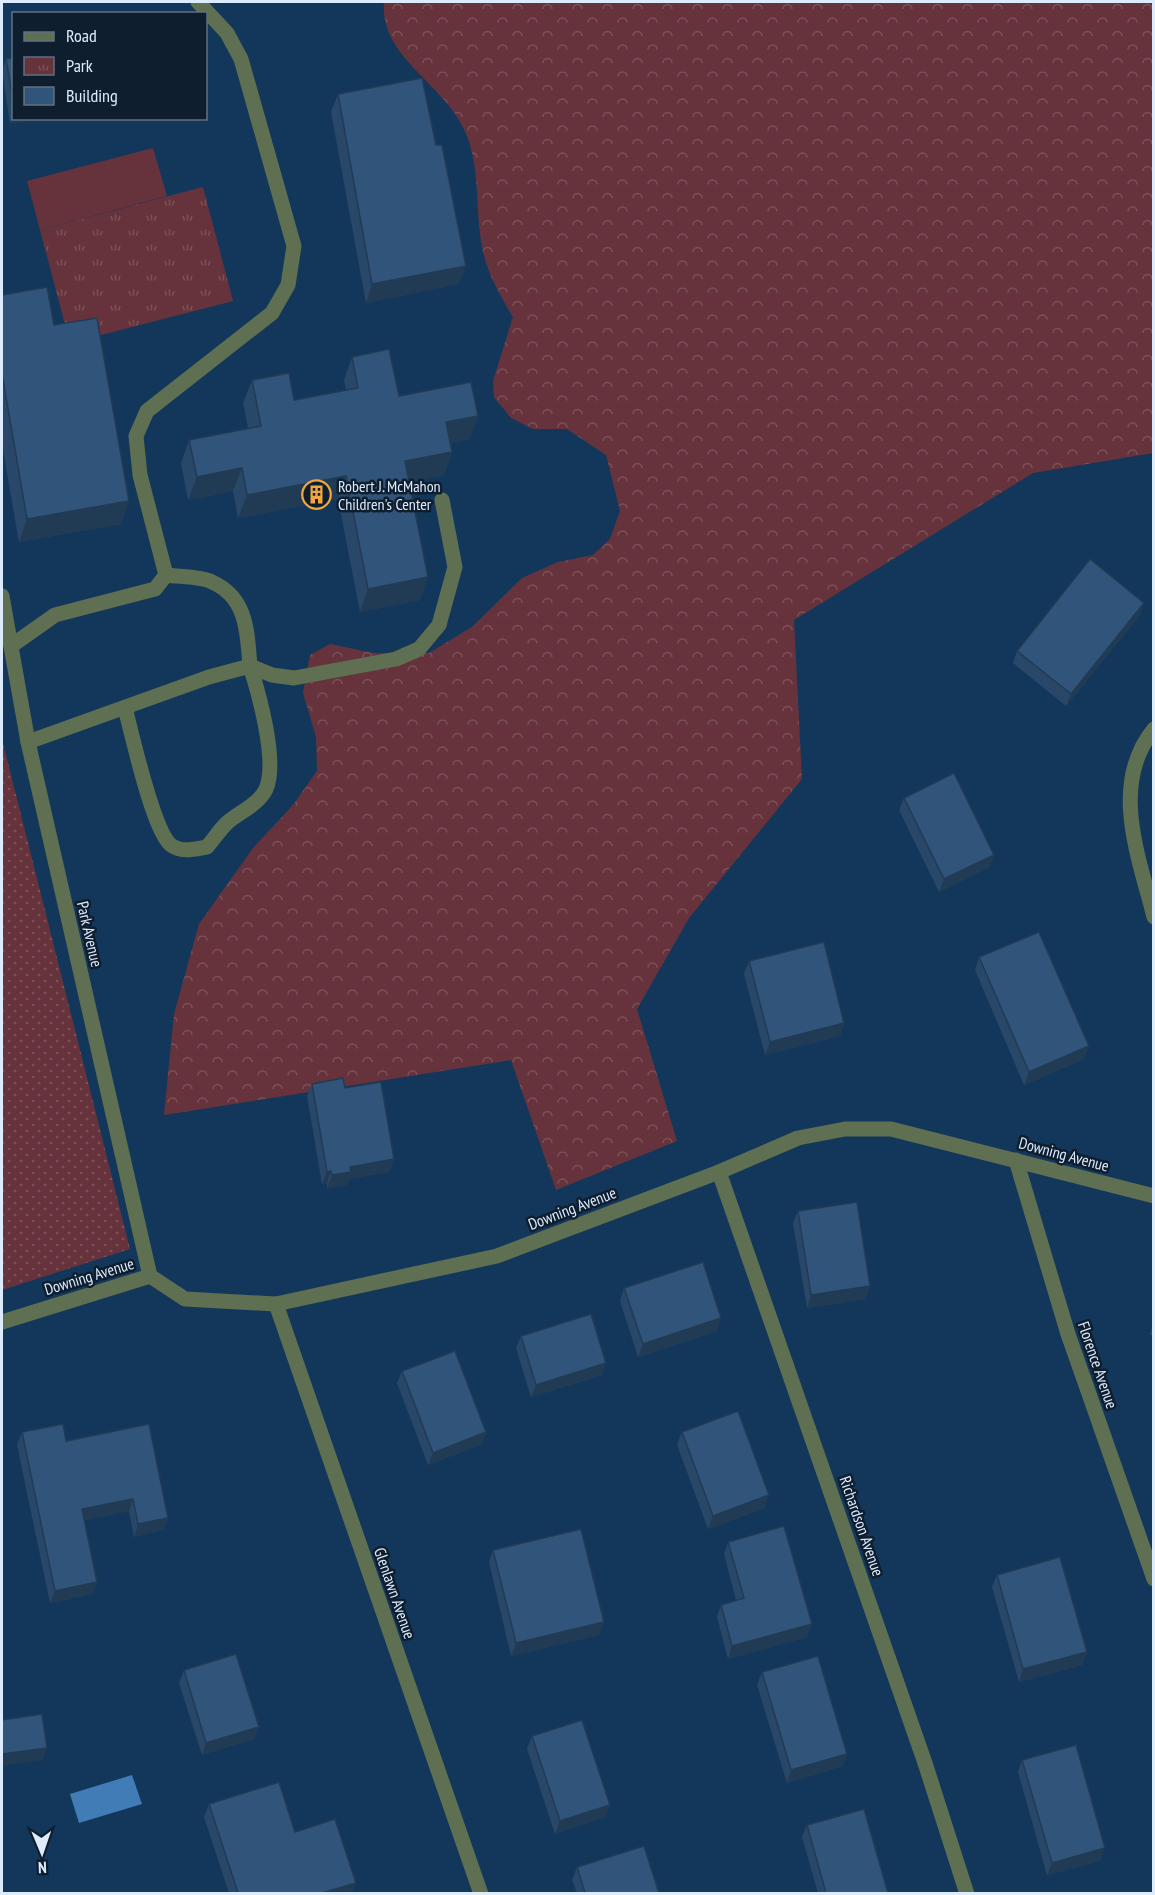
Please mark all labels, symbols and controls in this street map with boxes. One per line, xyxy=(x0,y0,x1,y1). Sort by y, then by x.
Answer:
legend xyxy=(12,12,207,120)
text: Road xyxy=(66,24,97,47)
text: Park xyxy=(66,54,93,77)
text: Building xyxy=(66,84,118,107)
place label: Robert J. McMahon Children's Center xyxy=(338,476,441,514)
building icon: Robert J. McMahon Children's Center xyxy=(301,479,333,511)
street label: Park Avenue xyxy=(73,899,107,969)
street label: Downing Avenue xyxy=(1017,1132,1111,1176)
street label: Downing Avenue xyxy=(525,1182,619,1234)
street label: Downing Avenue xyxy=(42,1253,136,1299)
street label: Florence Avenue xyxy=(1074,1319,1122,1411)
street label: Richardson Avenue xyxy=(836,1473,888,1579)
street label: Glenlawn Avenue xyxy=(370,1545,420,1641)
north arrow xyxy=(12,1823,72,1883)
text: N xyxy=(38,1858,47,1878)

